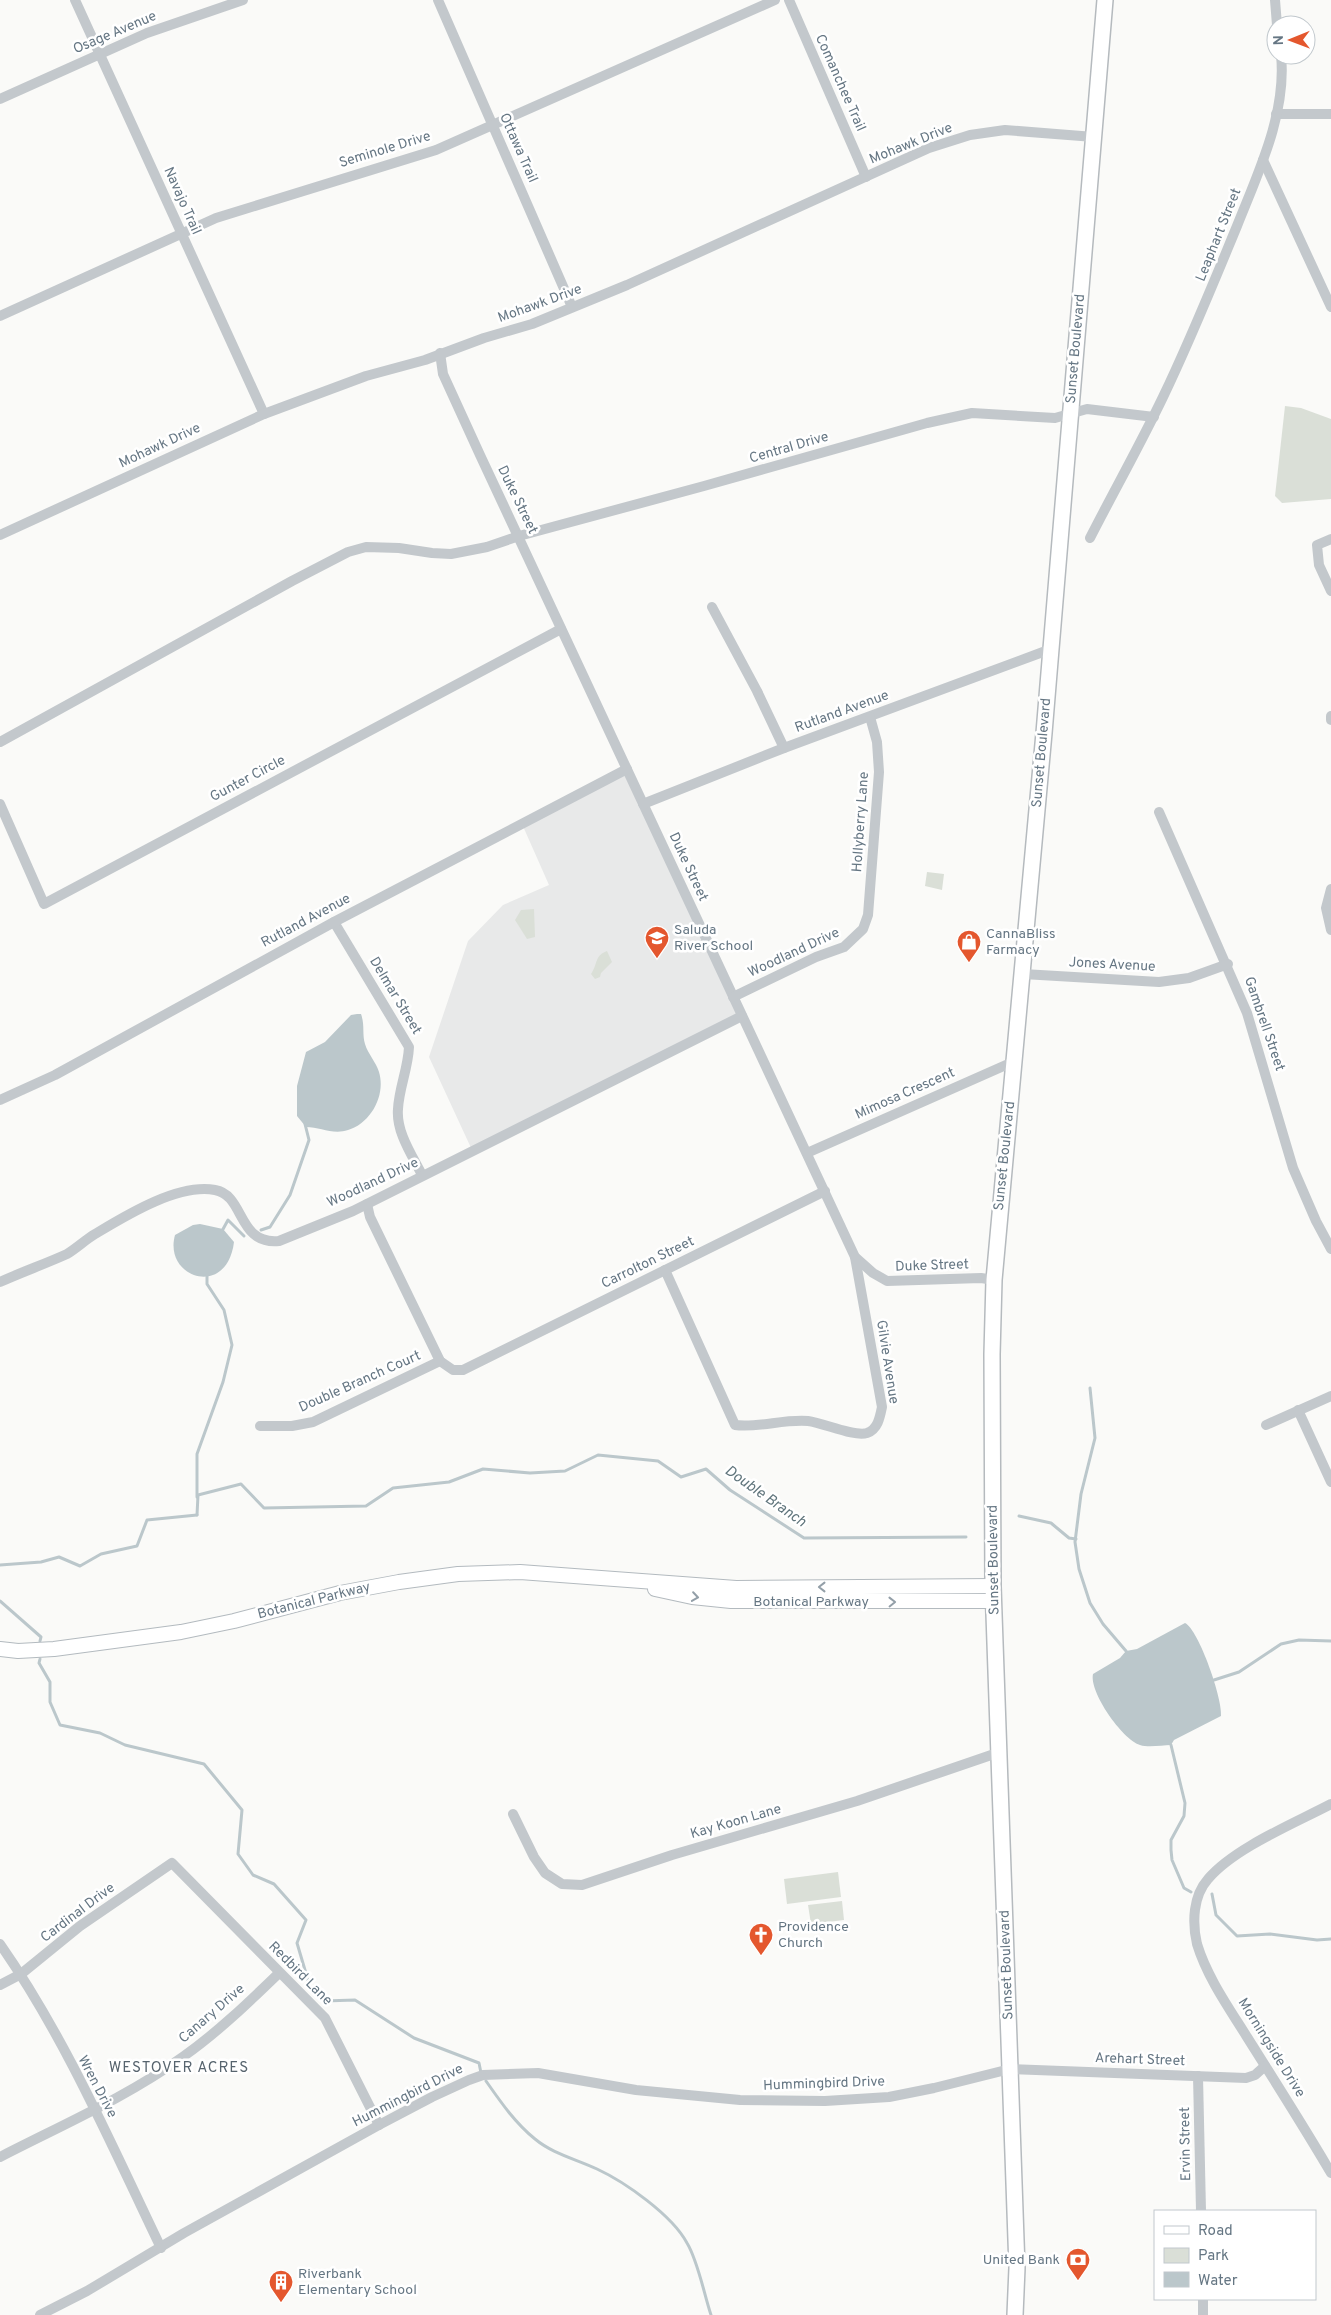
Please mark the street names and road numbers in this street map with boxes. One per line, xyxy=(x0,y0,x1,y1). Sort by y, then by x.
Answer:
street label: Osage Avenue xyxy=(71,8,159,58)
street label: Comanchee Trail xyxy=(811,32,869,134)
street label: Ottawa Trail xyxy=(495,111,541,185)
street label: Mohawk Drive xyxy=(867,120,955,168)
street label: Seminole Drive xyxy=(337,128,433,172)
street label: Navajo Trail xyxy=(160,165,204,237)
street label: Leaphart Street xyxy=(1193,186,1245,284)
street label: Mohawk Drive xyxy=(496,281,584,327)
street label: Sunset Boulevard xyxy=(1063,293,1089,405)
street label: Mohawk Drive xyxy=(116,420,204,472)
street label: Central Drive xyxy=(747,429,831,467)
street label: Duke Street xyxy=(493,463,541,537)
street label: Rutland Avenue xyxy=(793,687,891,737)
street label: Sunset Boulevard xyxy=(1029,697,1055,809)
street label: Gunter Circle xyxy=(207,752,289,806)
street label: Hollyberry Lane xyxy=(849,771,873,873)
street label: Duke Street xyxy=(665,830,711,904)
street label: Rutland Avenue xyxy=(258,890,354,952)
street label: Woodland Drive xyxy=(746,924,842,982)
street label: Delmar Street xyxy=(365,954,425,1038)
street label: Jones Avenue xyxy=(1068,954,1156,976)
street label: Gambrell Street xyxy=(1240,975,1288,1073)
street label: Mimosa Crescent xyxy=(853,1064,957,1124)
street label: Sunset Boulevard xyxy=(991,1100,1019,1212)
street label: Woodland Drive xyxy=(325,1154,421,1212)
street label: Carrolton Street xyxy=(599,1233,697,1293)
street label: Duke Street xyxy=(895,1256,969,1276)
street label: Gilvie Avenue xyxy=(872,1319,902,1405)
street label: Double Branch Court xyxy=(296,1347,424,1417)
street label: Sunset Boulevard xyxy=(985,1505,1003,1615)
street label: Botanical Parkway xyxy=(256,1579,372,1623)
street label: Botanical Parkway xyxy=(753,1594,869,1611)
street label: Kay Koon Lane xyxy=(689,1801,783,1843)
street label: Cardinal Drive xyxy=(38,1880,118,1946)
street label: Sunset Boulevard xyxy=(997,1910,1017,2020)
street label: Redbird Lane xyxy=(265,1939,335,2009)
street label: Canary Drive xyxy=(176,1981,248,2047)
street label: Morningside Drive xyxy=(1234,1995,1308,2101)
street label: Arehart Street xyxy=(1095,2050,1185,2070)
street label: Wren Drive xyxy=(74,2053,120,2121)
street label: Hummingbird Drive xyxy=(350,2061,466,2131)
street label: Hummingbird Drive xyxy=(763,2073,885,2095)
street label: Ervin Street xyxy=(1177,2107,1195,2181)

